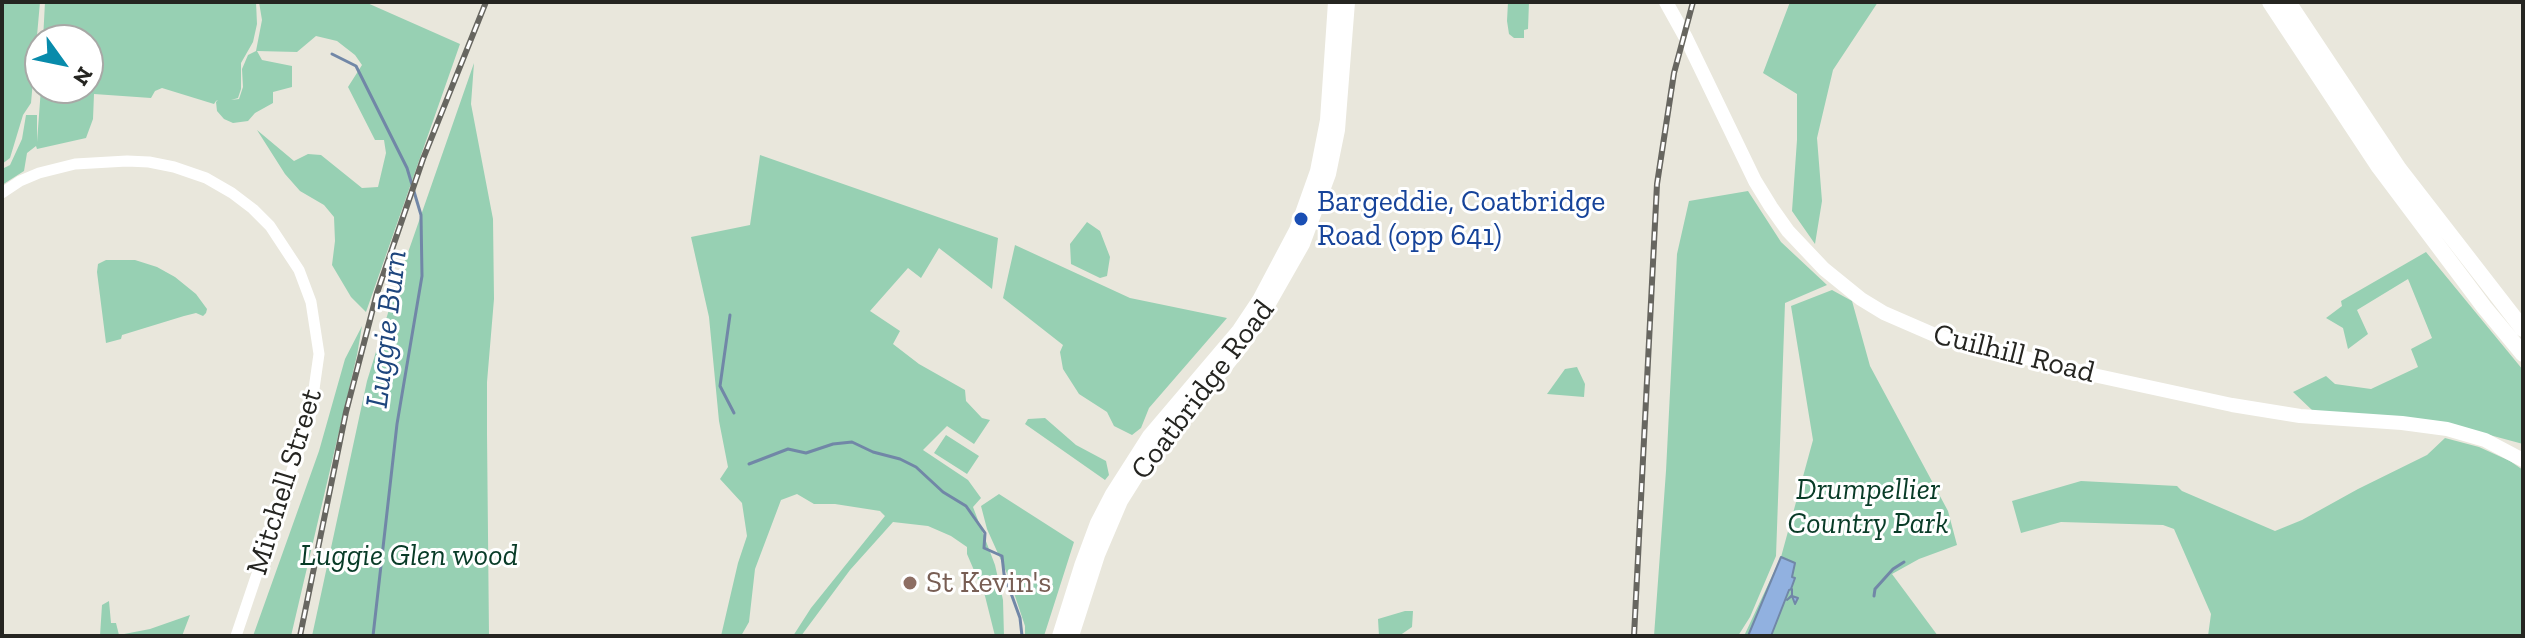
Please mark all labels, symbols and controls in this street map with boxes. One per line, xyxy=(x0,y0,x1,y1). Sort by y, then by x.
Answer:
north arrow xyxy=(24,24,104,104)
text: N xyxy=(67,62,99,91)
place label: Bargeddie, Coatbridge Road (opp 641) xyxy=(1317,184,1605,254)
marker: Bargeddie, Coatbridge Road (opp 641) xyxy=(1292,210,1310,228)
water label: Luggie Burn xyxy=(358,248,416,410)
street label: Coatbridge Road xyxy=(1124,293,1282,487)
street label: Cuilhill Road xyxy=(1930,317,2098,391)
street label: Mitchell Street xyxy=(240,385,330,579)
park label: Drumpellier Country Park xyxy=(1787,472,1949,542)
park label: Luggie Glen wood xyxy=(300,538,518,574)
place label: St Kevin's xyxy=(926,565,1051,601)
marker: St Kevin's xyxy=(901,574,919,592)

